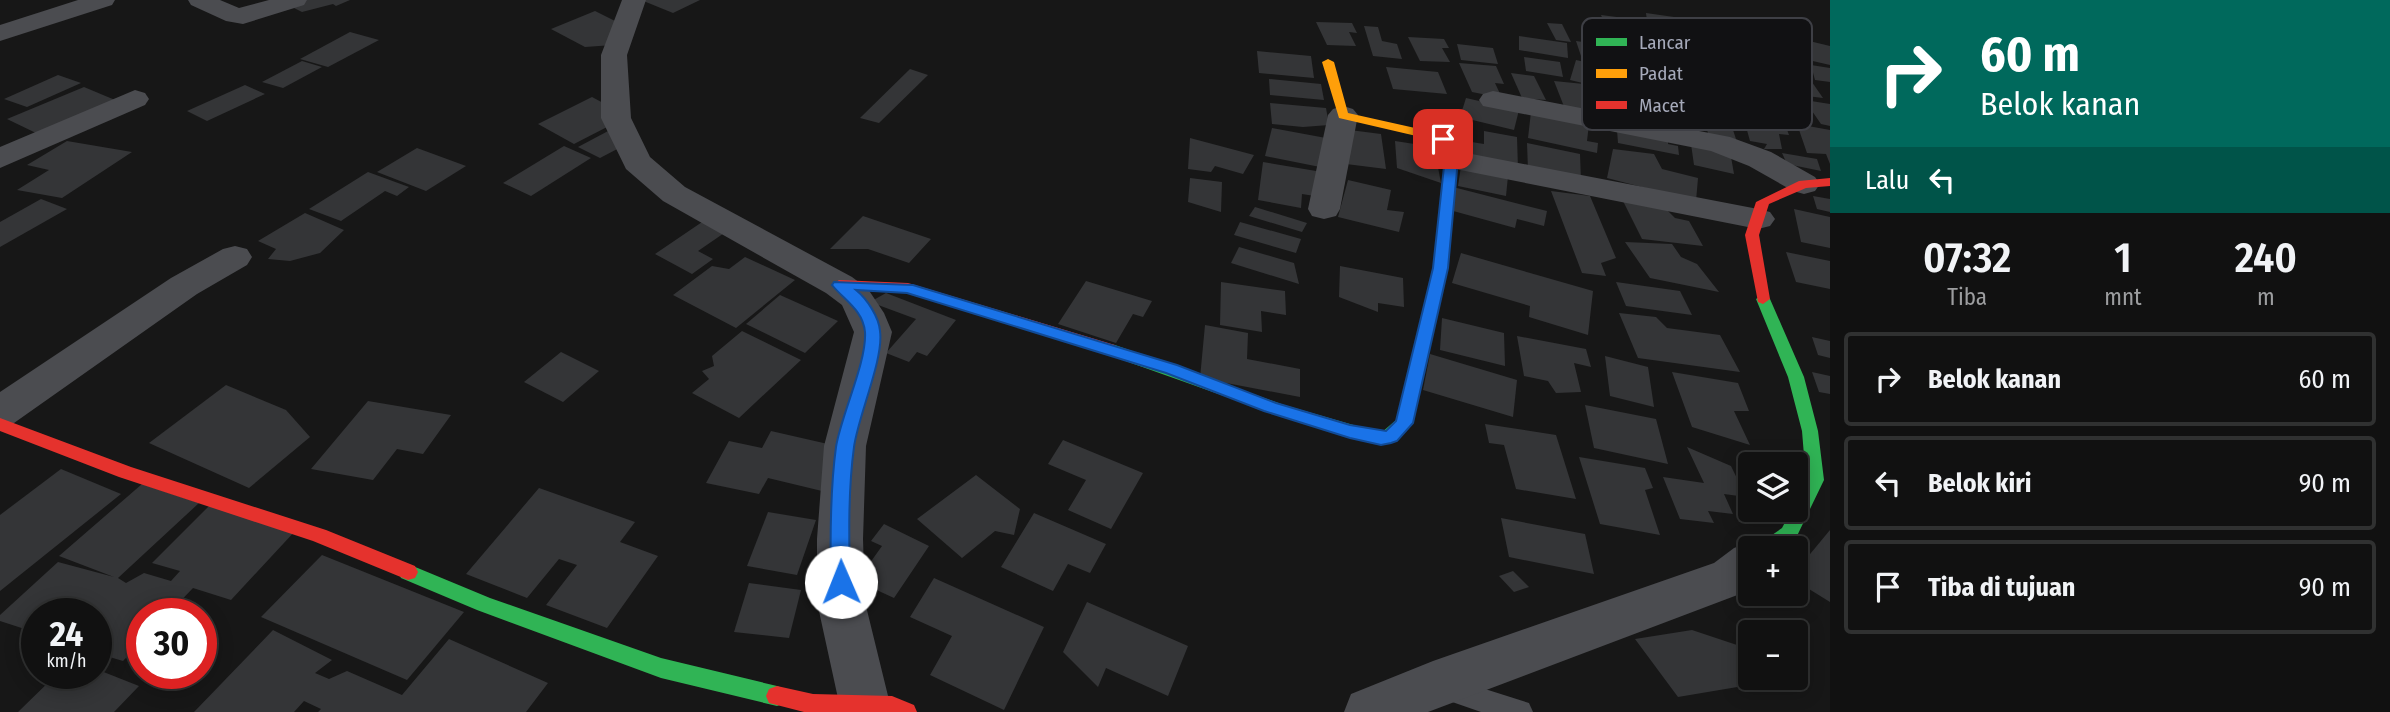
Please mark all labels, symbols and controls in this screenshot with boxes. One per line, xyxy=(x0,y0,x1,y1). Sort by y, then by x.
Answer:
legend xyxy=(1582,18,1812,130)
text: 60 m xyxy=(1980,25,2080,84)
icon: right xyxy=(1865,28,1956,119)
text: Lancar xyxy=(1639,31,1691,54)
text: Padat xyxy=(1639,62,1684,85)
text: Belok kanan xyxy=(1980,85,2140,123)
text: Macet xyxy=(1639,94,1686,117)
pin xyxy=(1413,109,1473,169)
icon: arrive xyxy=(1424,120,1462,158)
icon: left xyxy=(1923,161,1961,199)
text: Lalu xyxy=(1865,165,1909,196)
text: 07:32 xyxy=(1923,233,2011,283)
text: 1 xyxy=(2114,233,2132,283)
text: 240 xyxy=(2235,233,2297,283)
text: Tiba xyxy=(1947,283,1987,311)
text: mnt xyxy=(2104,283,2142,311)
text: m xyxy=(2257,283,2275,311)
icon: right xyxy=(1869,360,1907,398)
text: Belok kanan xyxy=(1928,364,2061,395)
text: 60 m xyxy=(2298,364,2351,395)
map controls xyxy=(1738,452,1808,690)
button: layers xyxy=(1738,452,1808,522)
icon: left xyxy=(1869,464,1907,502)
text: Belok kiri xyxy=(1928,468,2031,499)
text: 90 m xyxy=(2299,468,2351,499)
button: + xyxy=(1738,536,1808,606)
position arrow xyxy=(804,545,878,619)
icon: arrive xyxy=(1869,568,1907,606)
text: Tiba di tujuan xyxy=(1928,572,2075,603)
text: 90 m xyxy=(2299,572,2351,603)
speed limit sign: 30 xyxy=(126,598,217,689)
text: 24 xyxy=(50,613,83,655)
button: − xyxy=(1738,620,1808,690)
text: km/h xyxy=(46,650,87,672)

